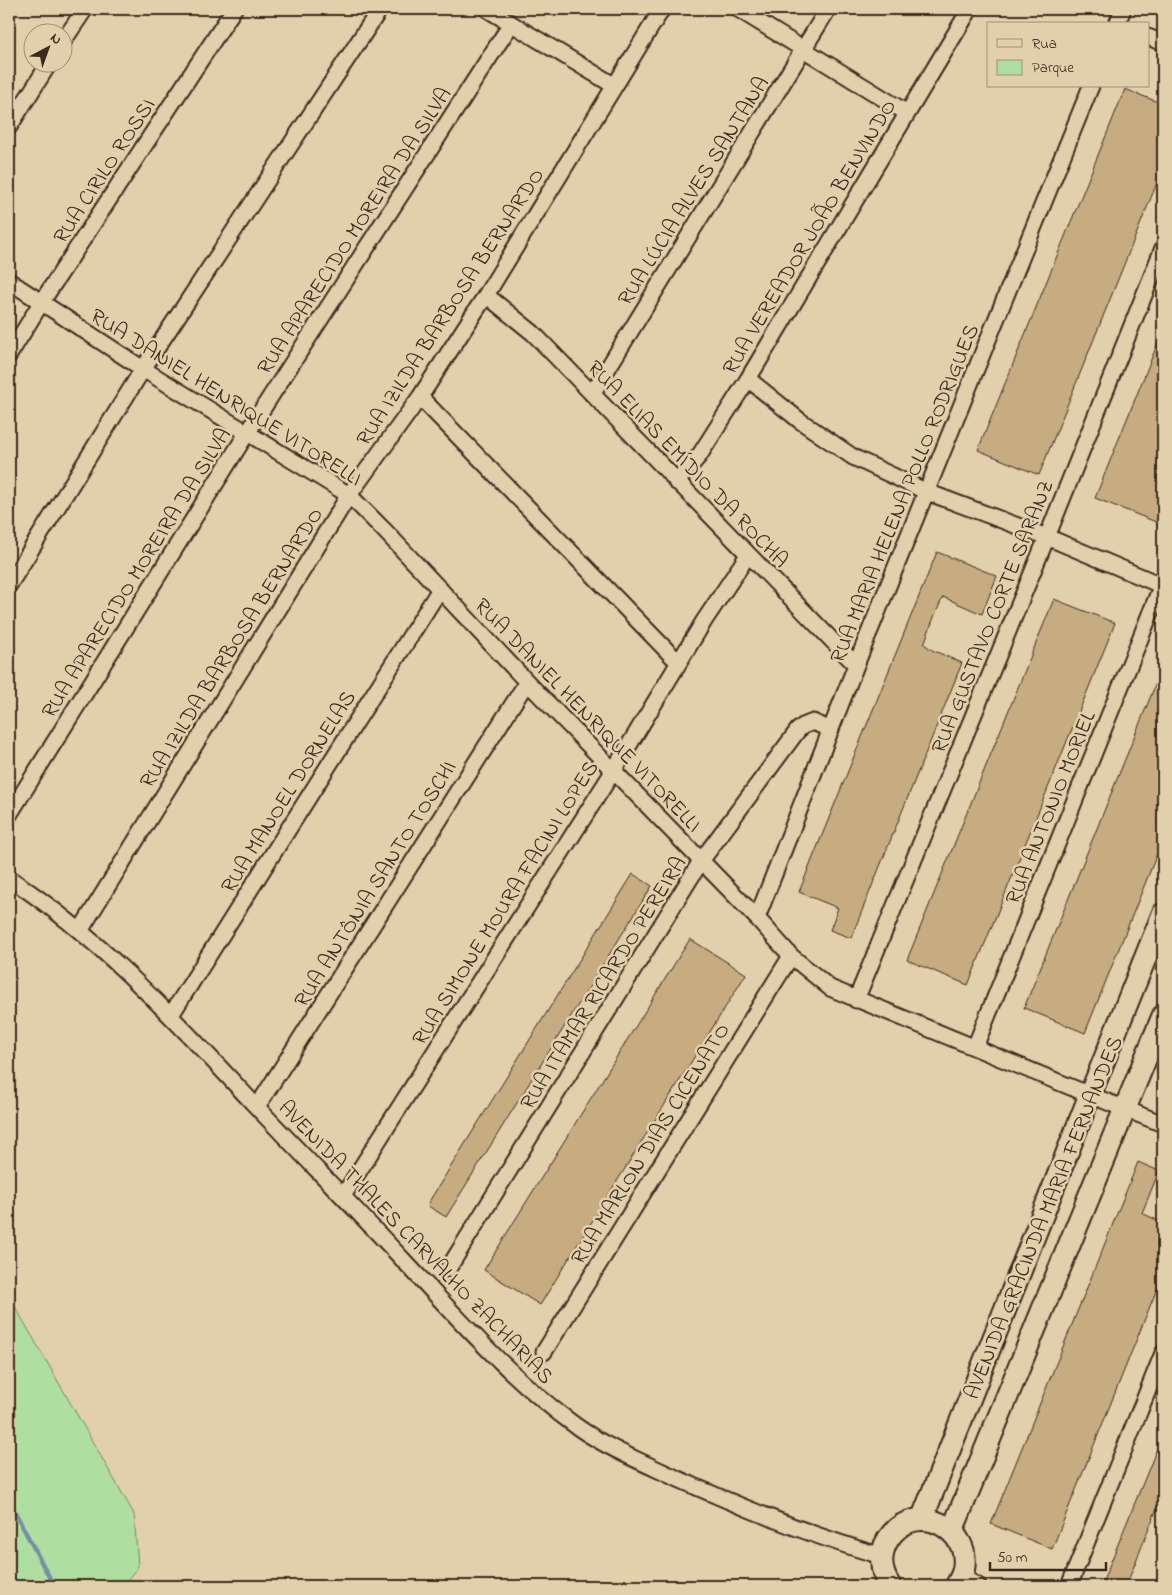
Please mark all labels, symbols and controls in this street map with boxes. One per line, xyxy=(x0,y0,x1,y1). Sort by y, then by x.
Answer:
north arrow xyxy=(22,22,72,72)
legend xyxy=(987,22,1150,88)
text: N xyxy=(45,28,66,50)
text: Rua xyxy=(1032,33,1057,55)
text: Parque xyxy=(1032,57,1074,79)
street label: RUA LÚCIA ALVES SANTANA xyxy=(611,71,778,313)
street label: RUA APARECIDO MOREIRA DA SILVA xyxy=(250,81,461,382)
street label: RUA CIRILO ROSSI xyxy=(46,92,165,251)
street label: RUA VEREADOR JOÃO BENVINDO xyxy=(715,94,906,381)
street label: RUA IZILDA BARBOSA BERNARDO xyxy=(349,162,554,453)
street label: RUA DANIEL HENRIQUE VITORELLI xyxy=(83,301,368,496)
street label: RUA MARIA HELENA POLLO RODRIGUES xyxy=(823,320,989,668)
street label: RUA ELIAS EMÍDIO DA ROCHA xyxy=(579,354,795,576)
street label: RUA APARECIDO MOREIRA DA SILVA xyxy=(35,422,241,725)
street label: RUA GUSTAVO CORTE SARANZ xyxy=(924,476,1063,759)
street label: RUA IZILDA BARBOSA BERNARDO xyxy=(133,502,332,795)
street label: RUA DANIEL HENRIQUE VITORELLI xyxy=(466,592,708,841)
street label: RUA MANOEL DORNELAS xyxy=(214,685,365,900)
street label: RUA ANTONIO MORIEL xyxy=(998,706,1105,910)
street label: RUA ANTÔNIA SANTO TOSCHI xyxy=(287,755,466,1014)
street label: RUA SIMONE MOURA FACINI LOPES xyxy=(405,755,608,1052)
street label: RUA ITAMAR RICARDO PEREIRA xyxy=(513,851,696,1116)
street label: RUA MARLON DIAS CICENATO xyxy=(564,1017,739,1272)
street label: AVENIDA GRACINDA MARIA FERNANDES xyxy=(957,1032,1133,1405)
street label: AVENIDA THALES CARVALHO ZACHARIAS xyxy=(270,1094,560,1393)
scale bar xyxy=(990,1540,1106,1572)
text: 50 m xyxy=(997,1547,1028,1569)

